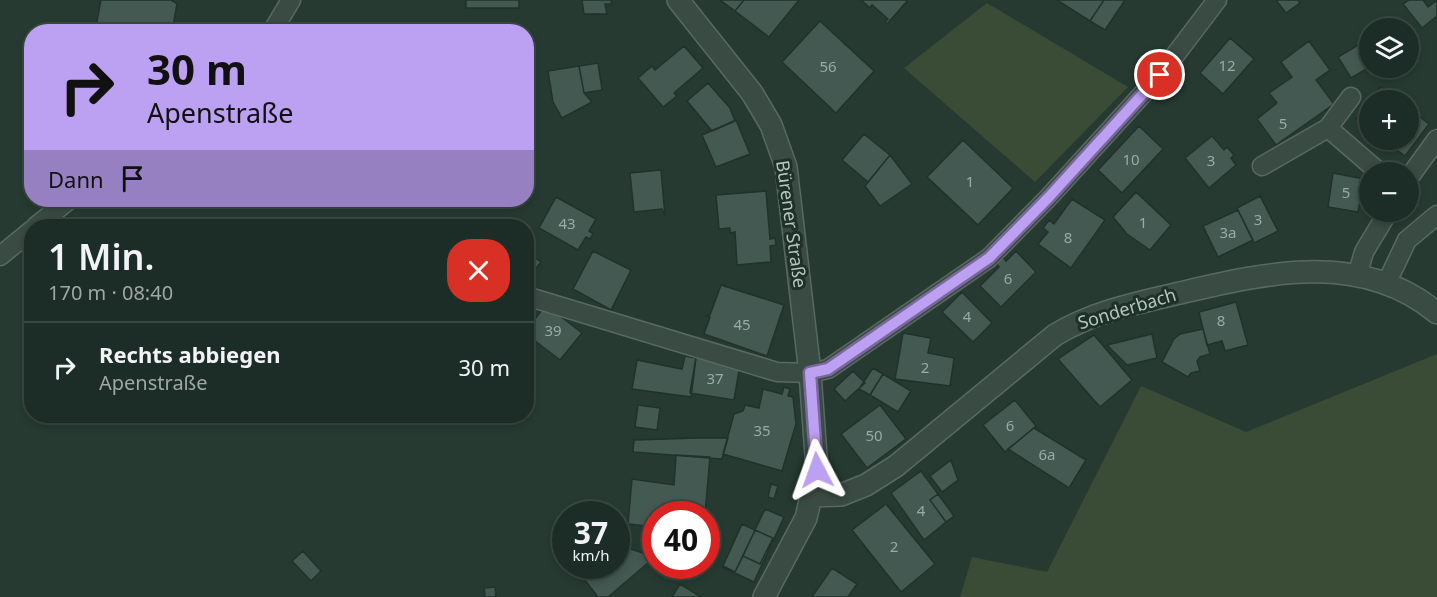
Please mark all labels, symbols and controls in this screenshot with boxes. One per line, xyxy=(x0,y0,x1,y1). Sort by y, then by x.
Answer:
map controls xyxy=(1359,18,1419,222)
button: layers xyxy=(1359,18,1419,78)
text: 30 m xyxy=(147,40,247,97)
icon: right xyxy=(48,48,126,126)
pin xyxy=(1134,49,1185,100)
house number: 12 xyxy=(1218,55,1236,75)
house number: 56 xyxy=(819,56,837,76)
icon: arrive xyxy=(1143,58,1176,91)
button: + xyxy=(1359,90,1419,150)
text: Apenstraße xyxy=(147,94,293,131)
house number: 5 xyxy=(1279,113,1287,133)
house number: 10 xyxy=(1122,149,1140,169)
house number: 3 xyxy=(1207,150,1215,170)
street label: Bürener Straße xyxy=(771,159,813,289)
icon: arrive xyxy=(116,162,149,195)
button: − xyxy=(1359,162,1419,222)
text: Dann xyxy=(48,164,104,194)
house number: 1 xyxy=(966,171,974,191)
house number: 5 xyxy=(1342,182,1350,202)
house number: 3 xyxy=(1254,209,1262,229)
house number: 1 xyxy=(1139,212,1147,232)
house number: 43 xyxy=(558,213,576,233)
house number: 3a xyxy=(1220,222,1237,242)
house number: 8 xyxy=(1064,227,1072,247)
text: 1 Min. xyxy=(48,232,155,281)
button: close xyxy=(447,239,510,302)
house number: 6 xyxy=(1004,268,1012,288)
text: 170 m · 08:40 xyxy=(48,279,173,306)
street label: Sonderbach xyxy=(1075,282,1179,334)
house number: 4 xyxy=(963,306,972,326)
house number: 8 xyxy=(1217,310,1225,330)
house number: 45 xyxy=(733,314,751,334)
house number: 39 xyxy=(544,320,562,340)
text: Rechts abbiegen xyxy=(99,339,281,369)
icon: right xyxy=(48,351,81,384)
text: 30 m xyxy=(459,352,510,382)
house number: 2 xyxy=(921,357,929,377)
house number: 37 xyxy=(706,368,724,388)
text: Apenstraße xyxy=(99,369,208,396)
house number: 6 xyxy=(1006,415,1014,435)
house number: 35 xyxy=(753,420,771,440)
house number: 50 xyxy=(865,425,883,445)
position arrow xyxy=(785,438,849,502)
house number: 6a xyxy=(1039,444,1056,464)
house number: 4 xyxy=(917,500,926,520)
speed limit sign: 40 xyxy=(642,501,720,579)
text: 37 xyxy=(574,512,608,553)
house number: 2 xyxy=(890,536,898,556)
text: km/h xyxy=(573,545,609,565)

